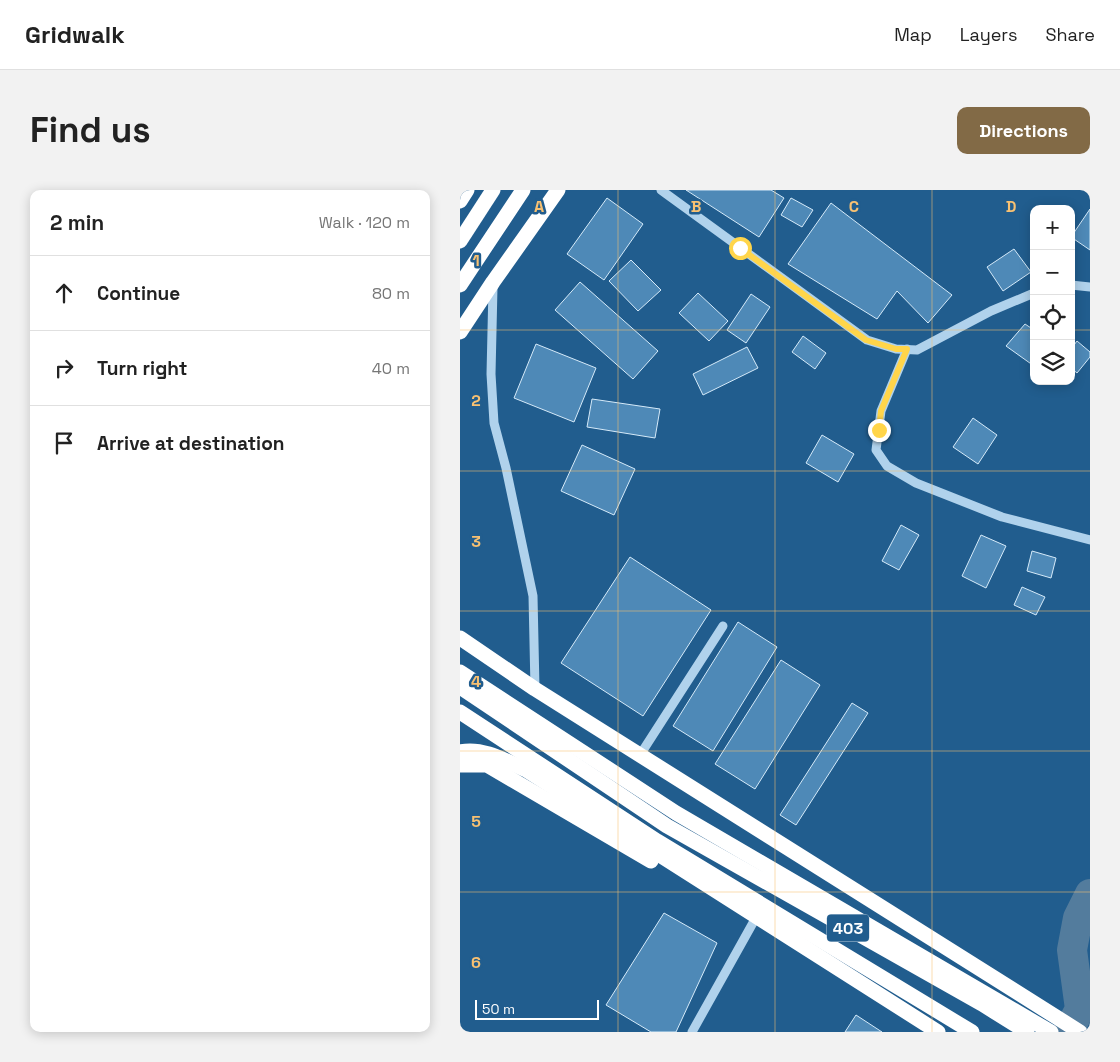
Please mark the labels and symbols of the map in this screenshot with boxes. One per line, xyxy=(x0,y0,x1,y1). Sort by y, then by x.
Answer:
text: A xyxy=(534,196,544,217)
text: B xyxy=(691,196,701,217)
text: C xyxy=(849,196,859,217)
text: D xyxy=(1006,196,1016,217)
route start xyxy=(729,237,752,260)
text: 1 xyxy=(472,250,480,271)
text: 2 xyxy=(471,390,481,411)
route end xyxy=(868,419,891,442)
text: 3 xyxy=(471,531,481,552)
text: 4 xyxy=(471,671,481,692)
text: 5 xyxy=(471,811,481,832)
road number: 403 xyxy=(827,914,869,941)
text: 6 xyxy=(471,952,481,973)
scale bar xyxy=(475,997,599,1020)

